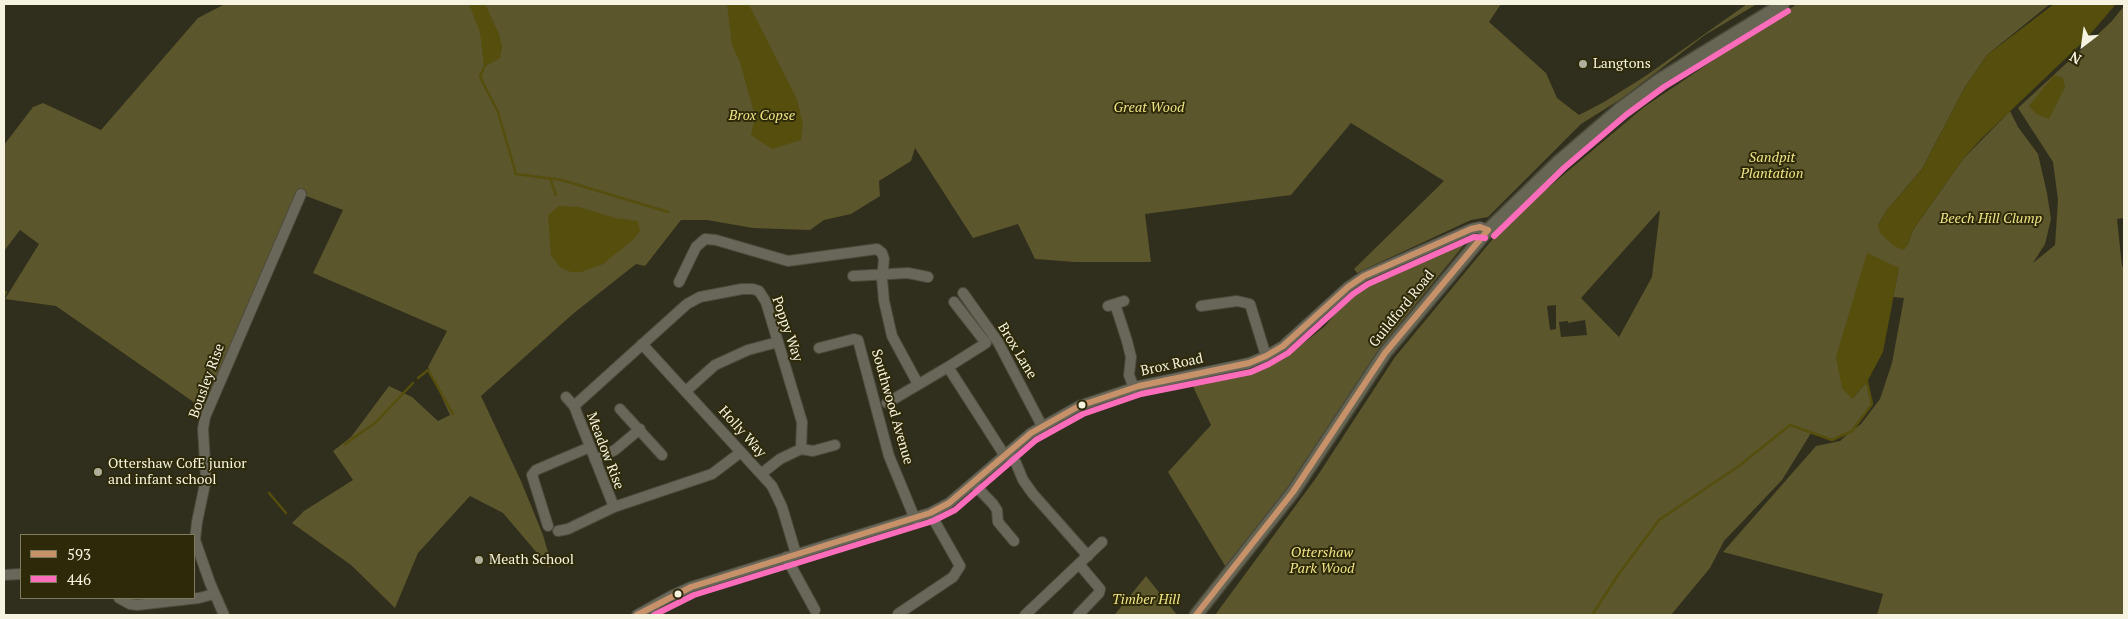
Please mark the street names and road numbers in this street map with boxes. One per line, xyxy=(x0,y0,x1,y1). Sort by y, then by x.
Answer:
street label: Guildford Road xyxy=(1366,267,1438,351)
street label: Poppy Way xyxy=(768,294,806,364)
street label: Brox Lane xyxy=(994,320,1040,382)
street label: Bousley Rise xyxy=(186,341,228,421)
street label: Southwood Avenue xyxy=(867,347,917,467)
street label: Brox Road xyxy=(1139,350,1205,380)
street label: Holly Way xyxy=(715,403,769,461)
street label: Meadow Rise xyxy=(583,410,627,492)

